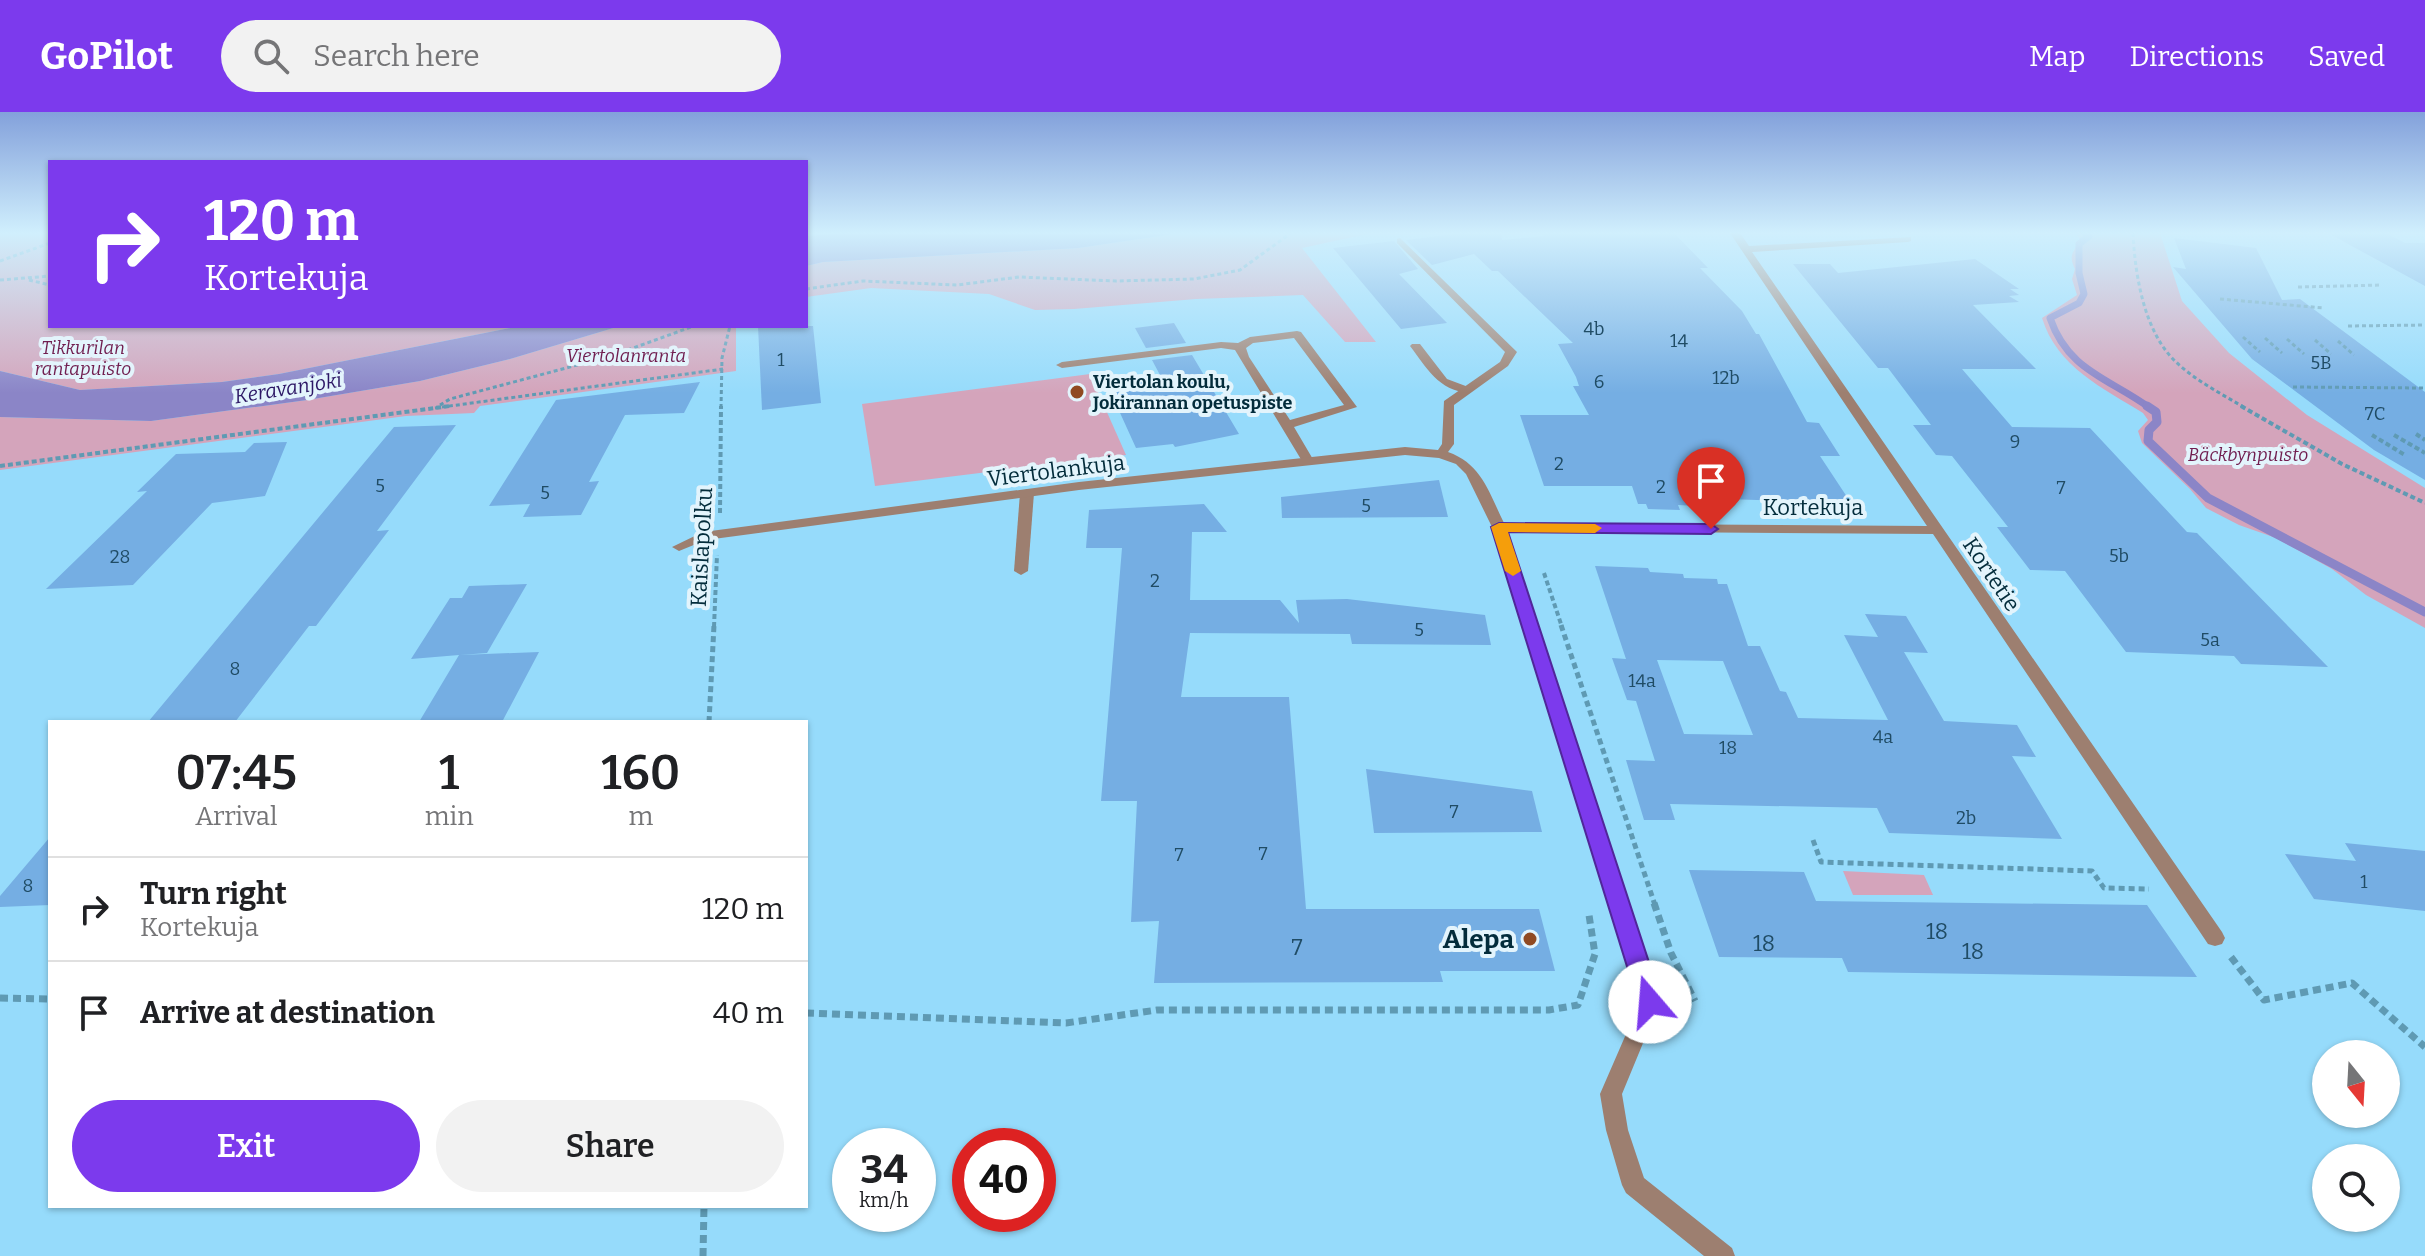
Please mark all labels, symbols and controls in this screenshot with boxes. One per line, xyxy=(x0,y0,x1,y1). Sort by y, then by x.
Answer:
search box xyxy=(221,20,781,92)
text: GoPilot xyxy=(40,33,173,79)
icon: search xyxy=(249,34,293,78)
text: Search here xyxy=(313,38,480,74)
text: Map xyxy=(2029,40,2085,73)
text: Directions xyxy=(2129,40,2264,73)
text: Saved xyxy=(2308,40,2385,73)
text: 120 m xyxy=(204,188,359,255)
icon: right xyxy=(72,192,176,296)
text: Kortekuja xyxy=(204,256,369,300)
house number: 4b xyxy=(1584,318,1604,340)
house number: 14 xyxy=(1670,330,1688,352)
park label: Tikkurilan rantapuisto xyxy=(35,337,131,380)
park label: Viertolanranta xyxy=(566,345,686,367)
house number: 1 xyxy=(777,349,785,371)
house number: 5B xyxy=(2310,352,2332,374)
house number: 12b xyxy=(1712,367,1740,389)
water label: Keravanjoki xyxy=(233,368,344,409)
place label: Viertolan koulu, Jokirannan opetuspiste xyxy=(1092,371,1293,414)
house number: 6 xyxy=(1594,371,1604,393)
marker: Viertolan koulu, Jokirannan opetuspiste xyxy=(1068,383,1086,401)
house number: 7C xyxy=(2365,403,2385,425)
house number: 9 xyxy=(2010,431,2020,453)
park label: Bäckbynpuisto xyxy=(2188,444,2308,466)
pin xyxy=(1677,447,1745,529)
street label: Viertolankuja xyxy=(986,449,1127,492)
house number: 2 xyxy=(1554,453,1564,475)
icon: arrive xyxy=(1689,459,1733,503)
house number: 5 xyxy=(375,475,385,497)
house number: 2 xyxy=(1656,476,1666,498)
house number: 7 xyxy=(2056,477,2066,499)
house number: 5 xyxy=(540,482,550,504)
street label: Kaislapolku xyxy=(685,486,718,608)
street label: Kortekuja xyxy=(1763,494,1863,521)
house number: 5 xyxy=(1361,495,1371,517)
street label: Kortetie xyxy=(1957,532,2026,616)
house number: 5b xyxy=(2109,545,2129,567)
house number: 28 xyxy=(110,546,130,568)
house number: 2 xyxy=(1150,570,1160,592)
house number: 5 xyxy=(1414,619,1424,641)
house number: 5a xyxy=(2200,629,2220,651)
house number: 8 xyxy=(230,658,240,680)
house number: 14a xyxy=(1628,670,1656,692)
house number: 4a xyxy=(1873,726,1893,748)
house number: 18 xyxy=(1719,737,1737,759)
text: 07:45 xyxy=(176,744,297,802)
text: 1 xyxy=(439,744,459,802)
text: 160 xyxy=(601,744,680,802)
text: Arrival xyxy=(195,801,278,832)
text: min xyxy=(425,801,474,832)
text: m xyxy=(628,801,653,832)
house number: 7 xyxy=(1449,801,1459,823)
house number: 2b xyxy=(1956,807,1976,829)
house number: 7 xyxy=(1258,843,1268,865)
house number: 7 xyxy=(1174,844,1184,866)
house number: 1 xyxy=(2360,871,2368,893)
house number: 8 xyxy=(23,875,33,897)
text: Turn right xyxy=(140,876,287,912)
icon: right xyxy=(72,887,116,931)
text: 120 m xyxy=(702,891,784,927)
text: Kortekuja xyxy=(140,912,259,943)
house number: 18 xyxy=(1926,918,1948,945)
place label: Alepa xyxy=(1443,924,1514,955)
marker: Alepa xyxy=(1521,930,1539,948)
house number: 18 xyxy=(1753,930,1775,957)
house number: 7 xyxy=(1291,934,1303,961)
house number: 18 xyxy=(1962,938,1984,965)
position arrow xyxy=(1608,960,1692,1044)
icon: arrive xyxy=(72,991,116,1035)
text: Arrive at destination xyxy=(140,995,435,1031)
text: 40 m xyxy=(713,995,784,1031)
north arrow xyxy=(2312,1040,2400,1128)
map controls xyxy=(2312,1040,2400,1232)
button: Exit xyxy=(72,1100,420,1192)
button: Share xyxy=(436,1100,784,1192)
speed limit sign: 40 xyxy=(952,1128,1056,1232)
button: search xyxy=(2312,1144,2400,1232)
text: 34 xyxy=(860,1146,908,1194)
text: km/h xyxy=(859,1188,909,1212)

